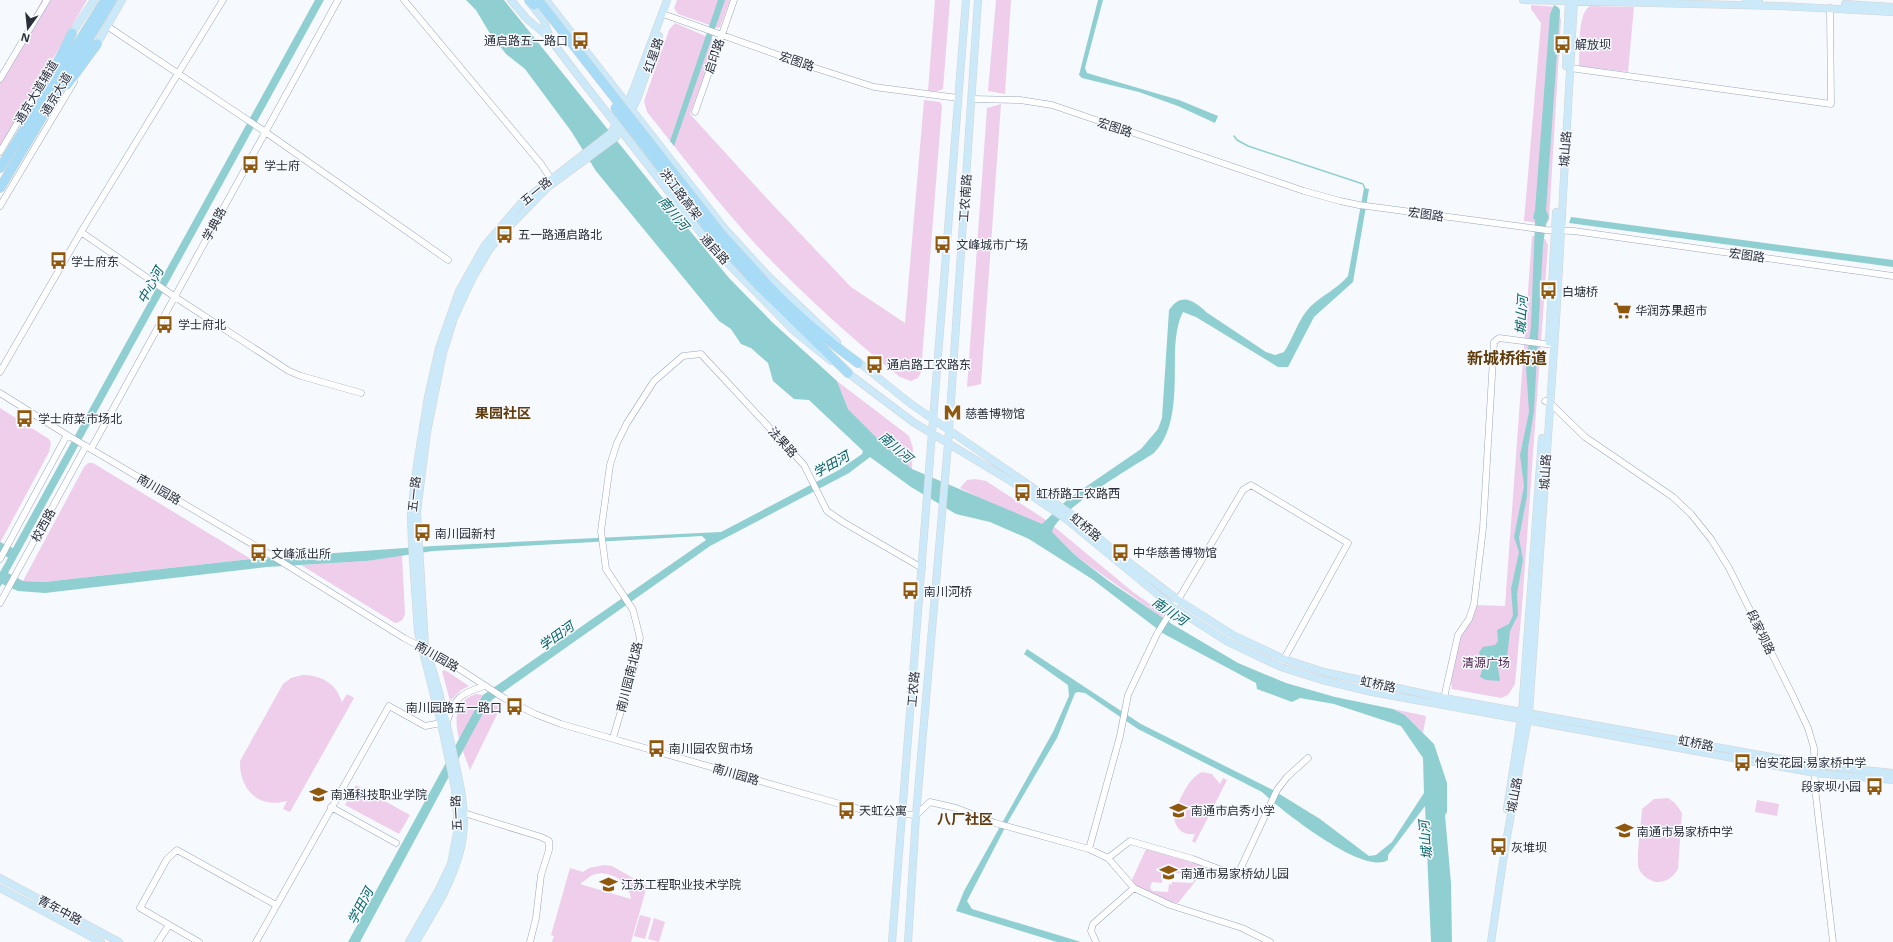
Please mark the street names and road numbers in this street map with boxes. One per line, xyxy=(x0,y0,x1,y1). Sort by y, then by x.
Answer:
street label: 红星路 xyxy=(639,35,667,75)
street label: 启印路 xyxy=(700,36,728,76)
street label: 宏图路 xyxy=(777,47,817,75)
street label: 通京大道辅道 xyxy=(11,57,61,127)
street label: 通京大道 xyxy=(37,70,75,118)
street label: 宏图路 xyxy=(1095,113,1135,141)
street label: 城山路 xyxy=(1555,130,1575,168)
street label: 洪江路高架 xyxy=(656,165,706,223)
street label: 五一路 xyxy=(517,173,555,209)
street label: 工农南路 xyxy=(955,173,975,223)
street label: 宏图路 xyxy=(1407,203,1445,225)
street label: 学典路 xyxy=(198,204,230,244)
street label: 通启路 xyxy=(697,230,733,268)
street label: 宏图路 xyxy=(1728,244,1766,266)
street label: 法果路 xyxy=(765,423,801,461)
street label: 城山路 xyxy=(1536,454,1554,490)
street label: 南川园路 xyxy=(134,470,184,508)
street label: 五一路 xyxy=(404,475,424,513)
street label: 校西路 xyxy=(27,505,59,545)
street label: 虹桥路 xyxy=(1067,509,1105,545)
street label: 段家坝路 xyxy=(1743,607,1779,657)
street label: 南川园路 xyxy=(412,637,462,675)
street label: 南川园南北路 xyxy=(612,640,646,714)
street label: 工农路 xyxy=(903,670,923,708)
street label: 虹桥路 xyxy=(1359,672,1397,696)
street label: 虹桥路 xyxy=(1677,731,1715,755)
street label: 南川园路 xyxy=(711,759,761,789)
street label: 城山路 xyxy=(1502,776,1526,814)
street label: 五一路 xyxy=(447,795,465,831)
street label: 青年中路 xyxy=(35,891,85,929)

